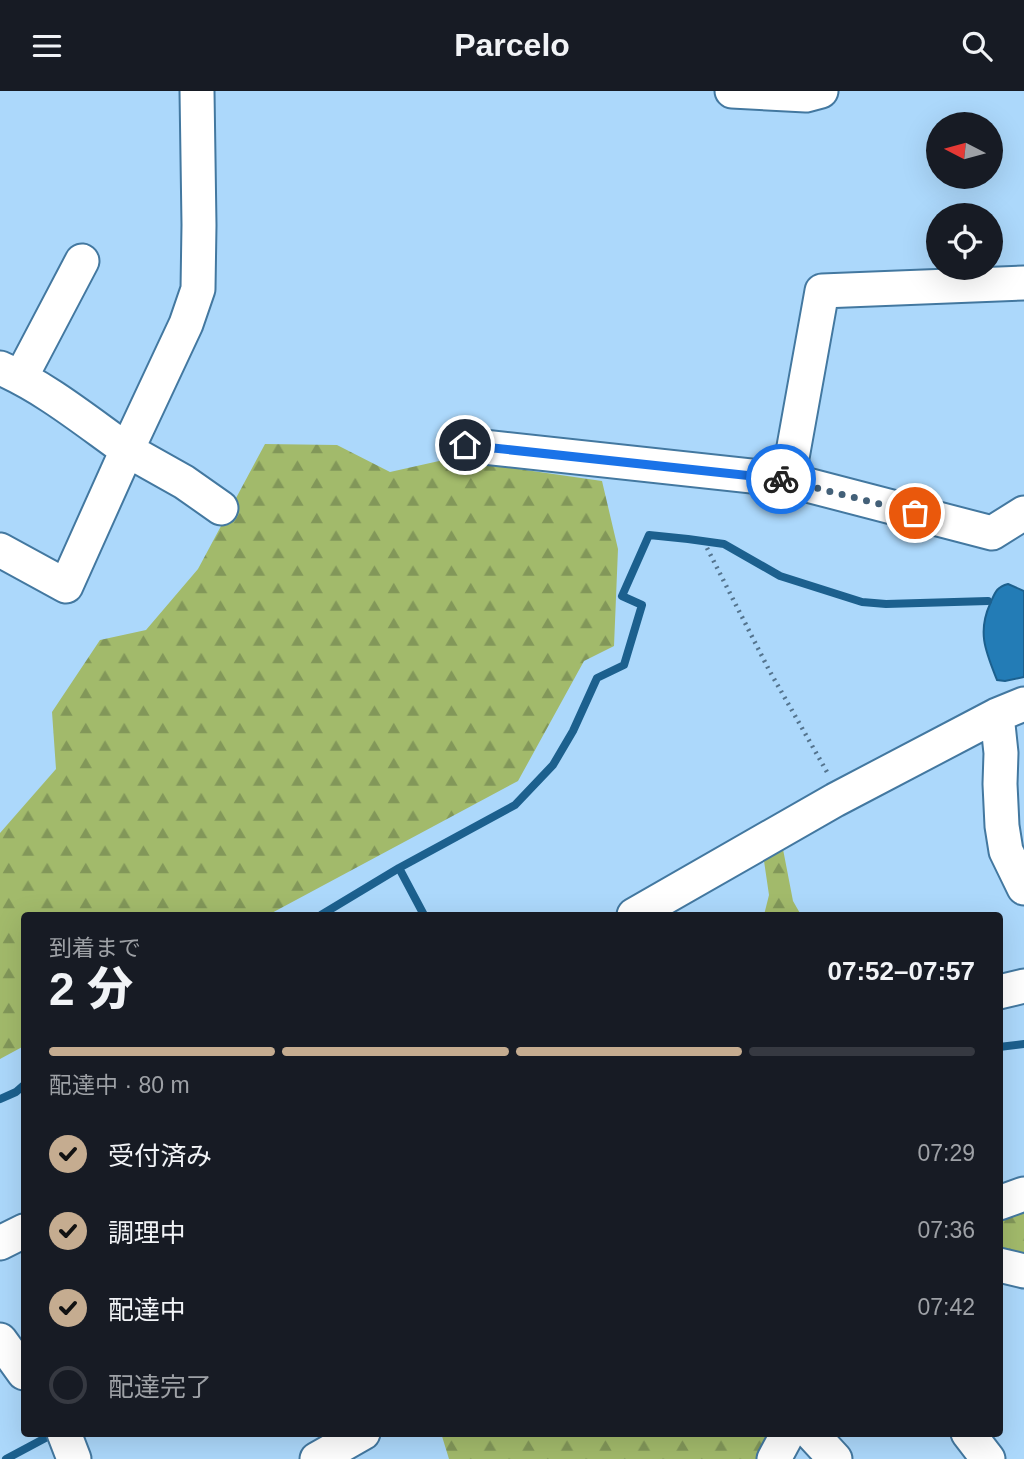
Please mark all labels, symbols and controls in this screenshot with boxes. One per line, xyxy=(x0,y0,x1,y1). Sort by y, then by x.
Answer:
icon: menu xyxy=(28,27,66,65)
text: Parcelo xyxy=(454,27,570,63)
icon: search xyxy=(958,27,996,65)
north arrow xyxy=(926,112,1003,189)
map controls xyxy=(926,112,1003,280)
button: locate xyxy=(926,203,1003,280)
pin xyxy=(435,415,495,475)
icon: home xyxy=(446,426,484,464)
courier xyxy=(746,444,816,514)
icon: bike xyxy=(762,460,800,498)
pin xyxy=(885,483,945,543)
icon: bag xyxy=(896,494,934,532)
text: 到着まで xyxy=(49,935,141,961)
text: 07:52–07:57 xyxy=(828,956,975,986)
text: 2 分 xyxy=(49,963,133,1015)
text: 配達中 · 80 m xyxy=(49,1072,190,1098)
icon: check xyxy=(49,1135,87,1173)
text: 07:29 xyxy=(917,1140,975,1166)
text: 受付済み xyxy=(108,1141,212,1171)
icon: check xyxy=(49,1212,87,1250)
text: 07:36 xyxy=(917,1217,975,1243)
text: 調理中 xyxy=(108,1218,186,1248)
icon: check xyxy=(49,1289,87,1327)
text: 07:42 xyxy=(917,1294,975,1320)
text: 配達中 xyxy=(108,1295,186,1325)
text: 配達完了 xyxy=(108,1372,212,1402)

